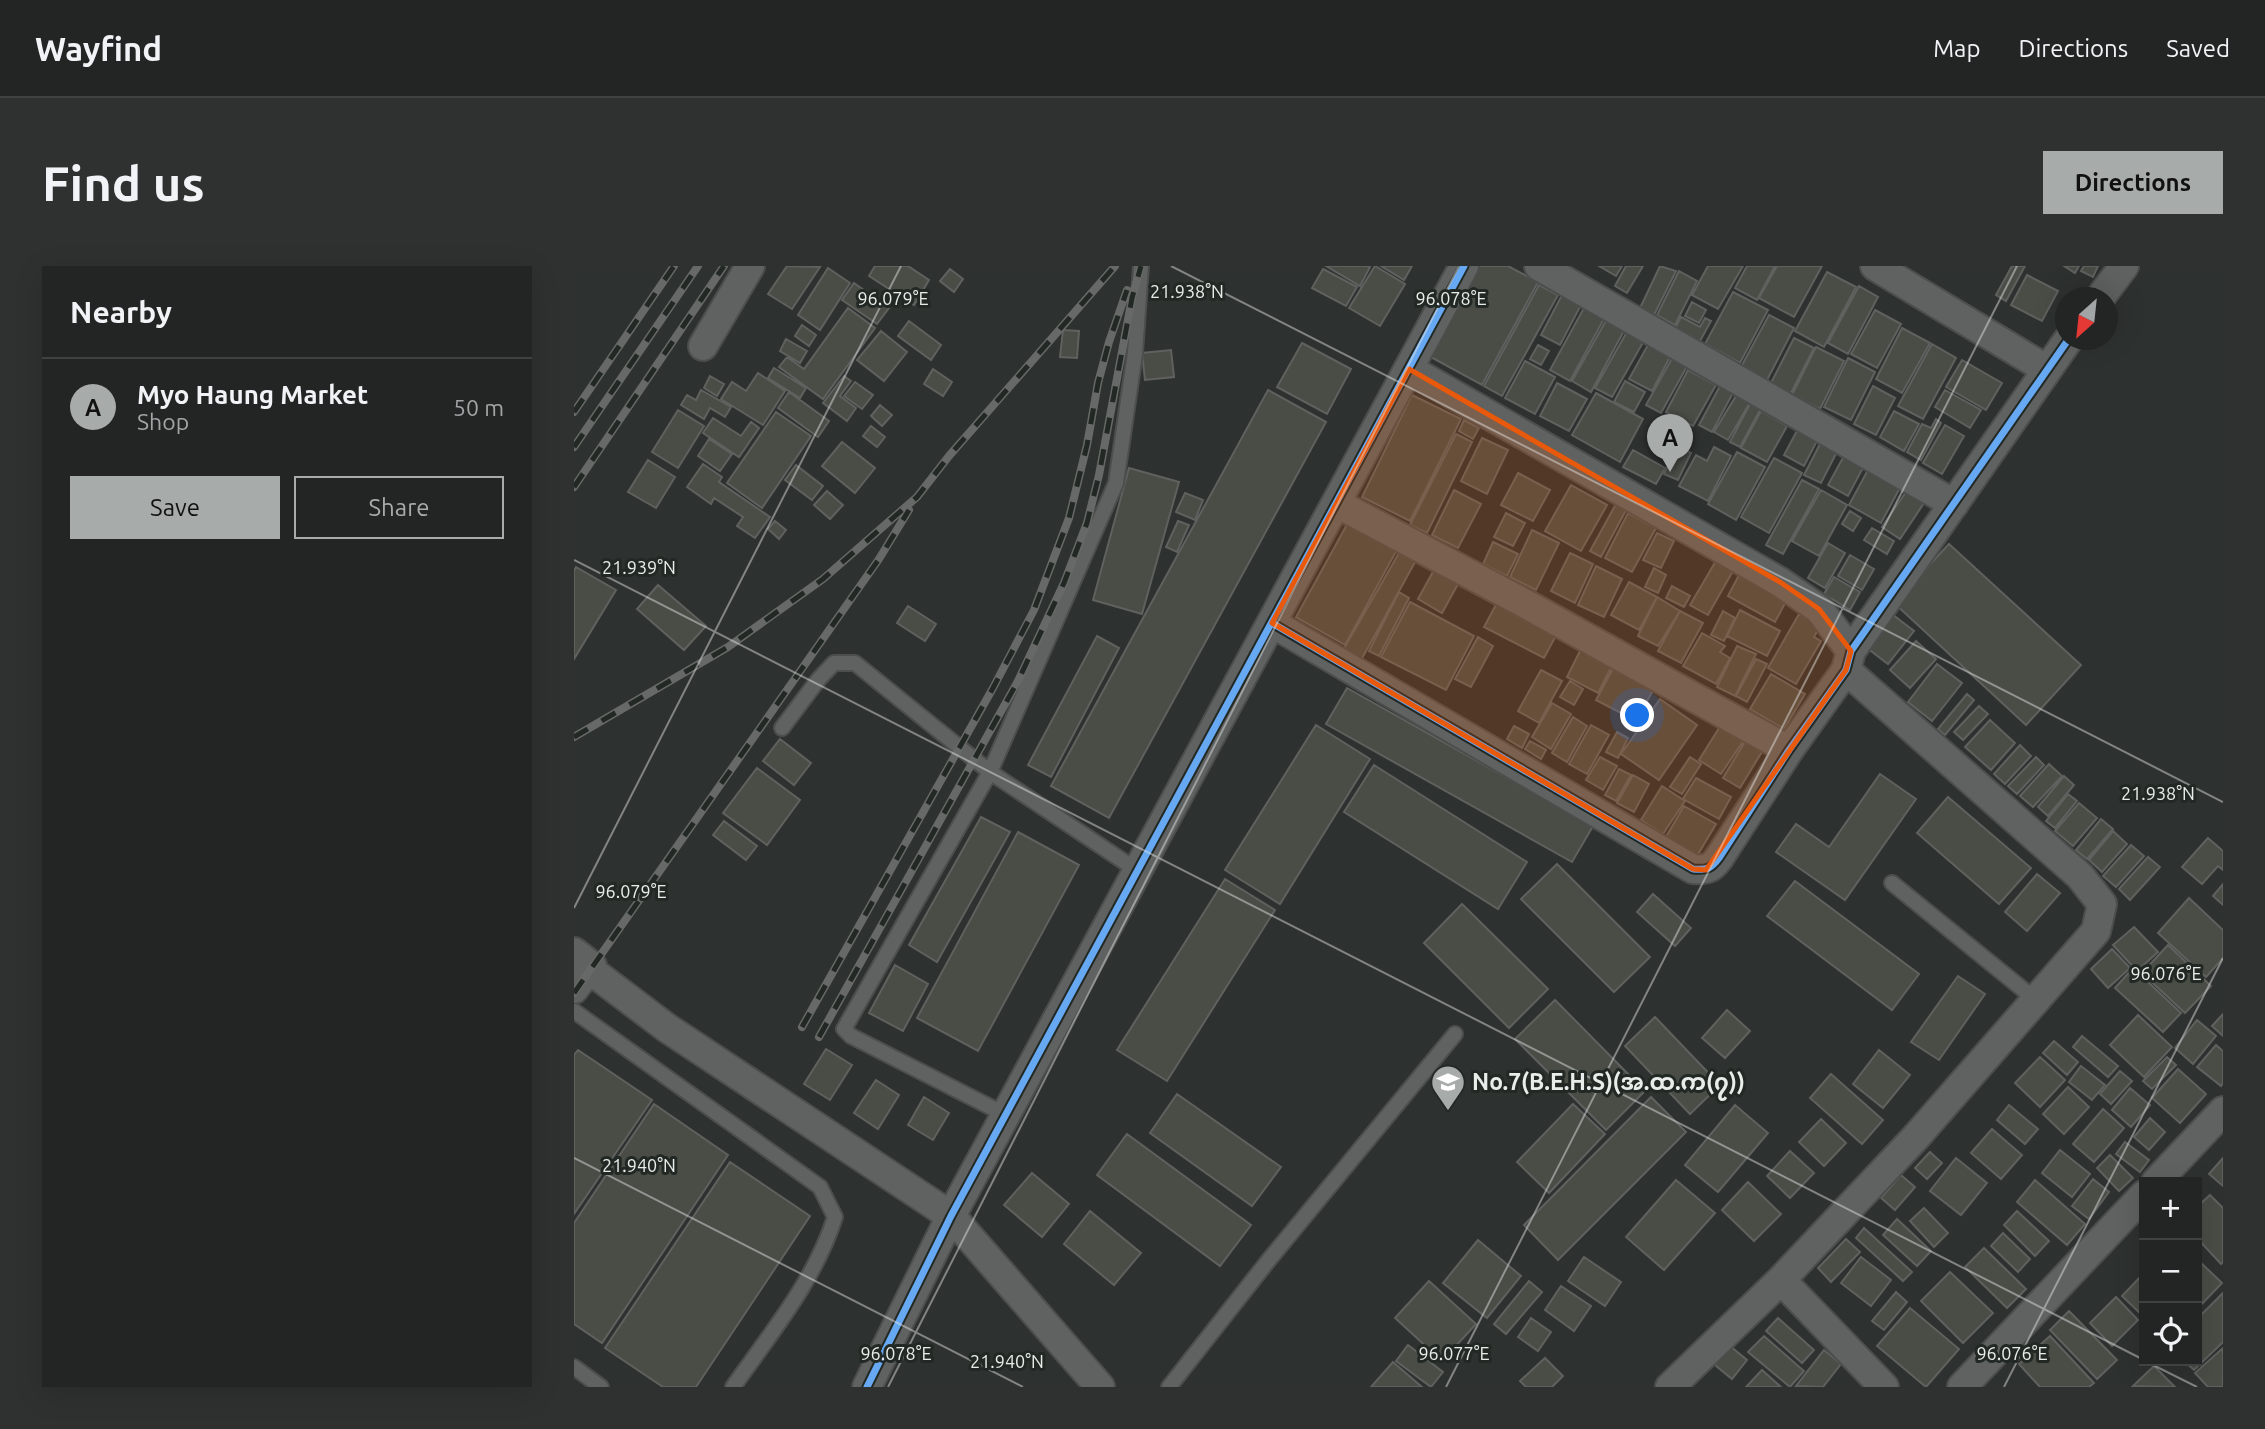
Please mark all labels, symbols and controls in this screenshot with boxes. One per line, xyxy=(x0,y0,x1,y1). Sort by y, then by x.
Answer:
text: Wayfind xyxy=(35,30,162,67)
text: Map xyxy=(1933,35,1980,62)
text: Directions xyxy=(2018,35,2128,62)
text: Saved xyxy=(2166,35,2230,62)
button: Directions xyxy=(2043,151,2223,214)
text: Find us xyxy=(42,155,205,210)
text: 21.938°N xyxy=(1150,281,1224,301)
north arrow xyxy=(2055,287,2118,350)
text: 96.079°E xyxy=(857,288,929,308)
text: 96.078°E xyxy=(1415,288,1487,308)
text: Nearby xyxy=(70,295,172,329)
text: Myo Haung Market xyxy=(137,380,368,409)
text: A xyxy=(85,395,101,420)
text: 50 m xyxy=(453,395,504,420)
text: Shop xyxy=(137,409,189,434)
pin: A xyxy=(1647,414,1693,472)
button: Save xyxy=(70,476,280,539)
button: Share xyxy=(294,476,504,539)
text: 21.939°N xyxy=(602,557,676,577)
your location xyxy=(1620,698,1654,732)
text: 21.938°N xyxy=(2121,783,2195,803)
text: 96.079°E xyxy=(595,881,667,901)
text: 96.076°E xyxy=(2130,963,2202,983)
school or university icon: No.7(B.E.H.S)(အ.ထ.က(၇)) xyxy=(1429,1063,1467,1112)
place label: No.7(B.E.H.S)(အ.ထ.က(၇)) xyxy=(1472,1069,1745,1101)
text: 21.940°N xyxy=(602,1155,676,1175)
map controls xyxy=(2139,1177,2202,1366)
button: + xyxy=(2139,1177,2202,1240)
button: − xyxy=(2139,1240,2202,1303)
button: locate xyxy=(2139,1303,2202,1366)
text: 96.078°E xyxy=(860,1343,932,1363)
text: 96.077°E xyxy=(1418,1343,1490,1363)
text: 96.076°E xyxy=(1976,1343,2048,1363)
text: 21.940°N xyxy=(970,1351,1044,1371)

